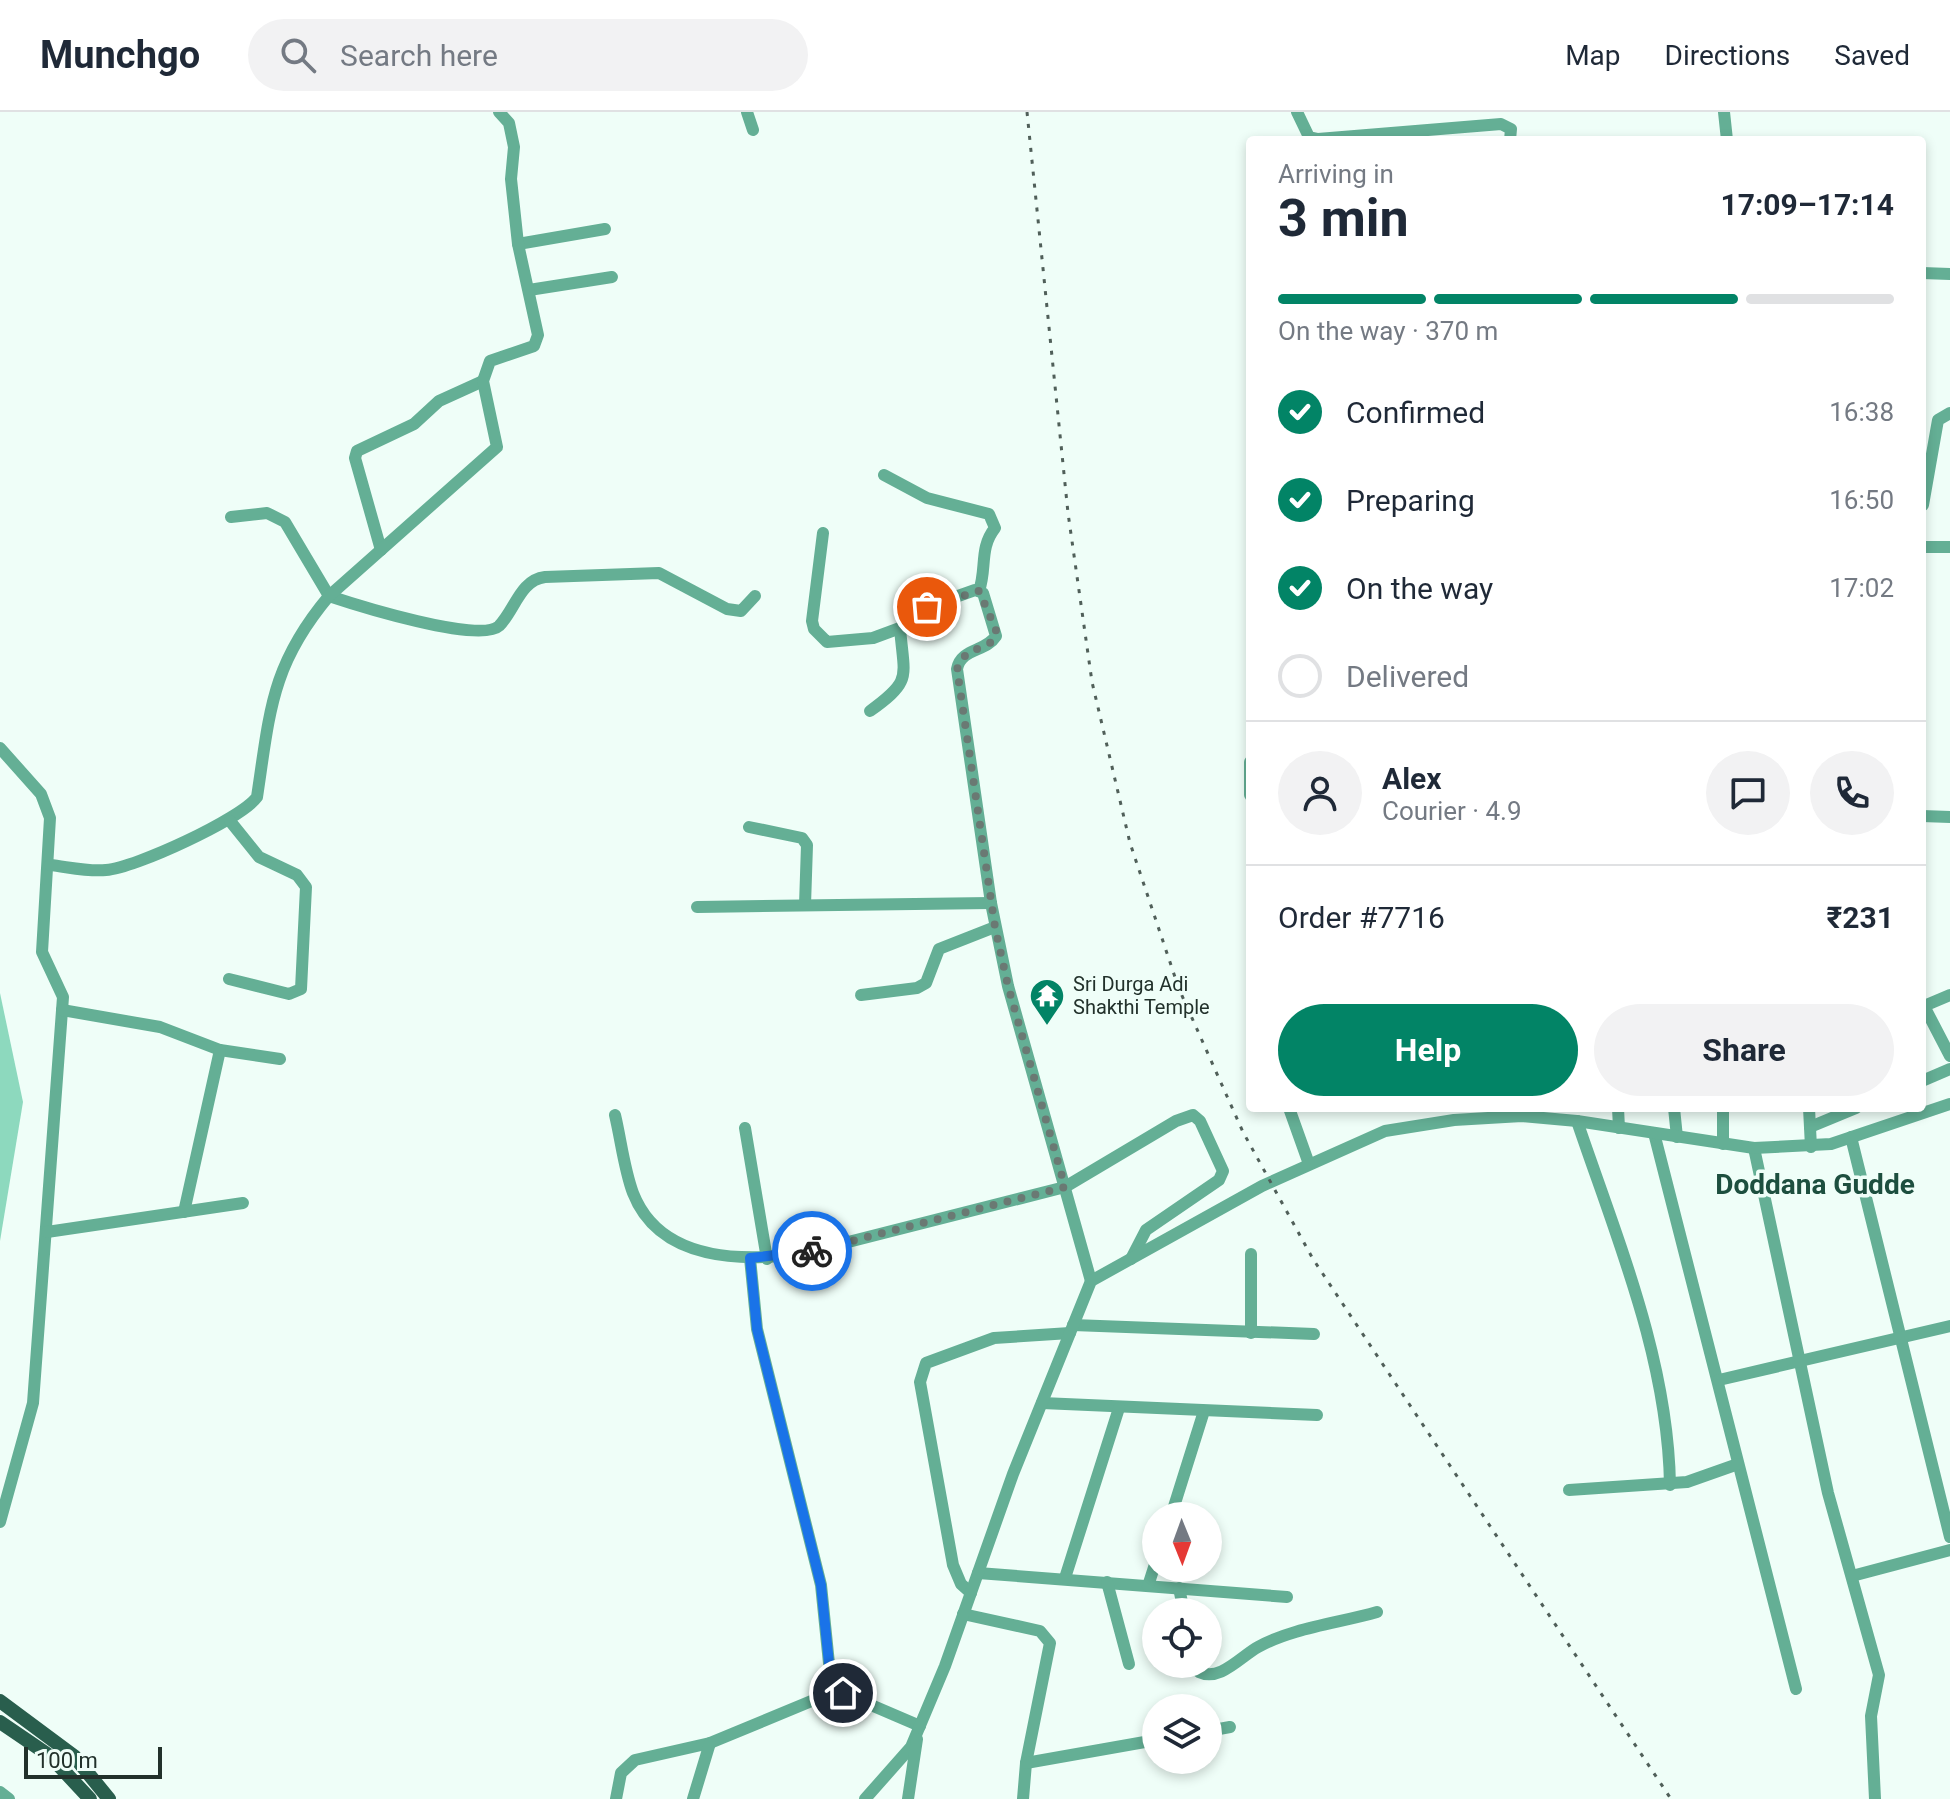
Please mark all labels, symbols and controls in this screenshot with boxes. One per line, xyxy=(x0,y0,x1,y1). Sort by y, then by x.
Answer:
search box xyxy=(248,19,808,91)
text: Munchgo xyxy=(40,33,200,77)
icon: search xyxy=(276,33,320,77)
text: Search here xyxy=(340,38,498,73)
text: Map xyxy=(1565,39,1621,72)
text: Directions xyxy=(1665,39,1790,72)
text: Saved xyxy=(1834,39,1910,72)
text: Arriving in xyxy=(1278,159,1394,189)
text: 17:09–17:14 xyxy=(1720,187,1894,222)
text: 3 min xyxy=(1278,188,1409,249)
text: On the way · 370 m xyxy=(1278,316,1498,346)
icon: check xyxy=(1278,390,1322,434)
text: Confirmed xyxy=(1346,395,1485,430)
text: 16:38 xyxy=(1829,397,1894,427)
icon: check xyxy=(1278,478,1322,522)
text: Preparing xyxy=(1346,483,1475,518)
text: 16:50 xyxy=(1829,485,1894,515)
icon: check xyxy=(1278,566,1322,610)
text: On the way xyxy=(1346,571,1493,606)
pin xyxy=(893,573,961,641)
text: 17:02 xyxy=(1829,573,1894,603)
icon: bag xyxy=(905,585,949,629)
text: Delivered xyxy=(1346,659,1469,694)
button: person xyxy=(1278,751,1362,835)
button: chat xyxy=(1706,751,1790,835)
button: phone xyxy=(1810,751,1894,835)
text: Alex xyxy=(1382,761,1442,796)
text: Courier · 4.9 xyxy=(1382,796,1522,826)
text: Order #7716 xyxy=(1278,900,1445,935)
text: ₹231 xyxy=(1827,900,1894,935)
place label: Sri Durga Adi Shakthi Temple xyxy=(1073,972,1210,1019)
temple icon: Sri Durga Adi Shakthi Temple xyxy=(1028,977,1066,1027)
button: Help xyxy=(1278,1004,1578,1096)
button: Share xyxy=(1594,1004,1894,1096)
district label: Doddana Gudde xyxy=(1715,1168,1915,1201)
courier xyxy=(772,1211,852,1291)
icon: bike xyxy=(790,1229,834,1273)
north arrow xyxy=(1142,1502,1222,1582)
map controls xyxy=(1142,1502,1222,1774)
button: locate xyxy=(1142,1598,1222,1678)
pin xyxy=(809,1659,877,1727)
icon: home xyxy=(821,1671,865,1715)
button: layers xyxy=(1142,1694,1222,1774)
scale bar xyxy=(24,1743,162,1779)
text: 100 m xyxy=(36,1748,98,1773)

